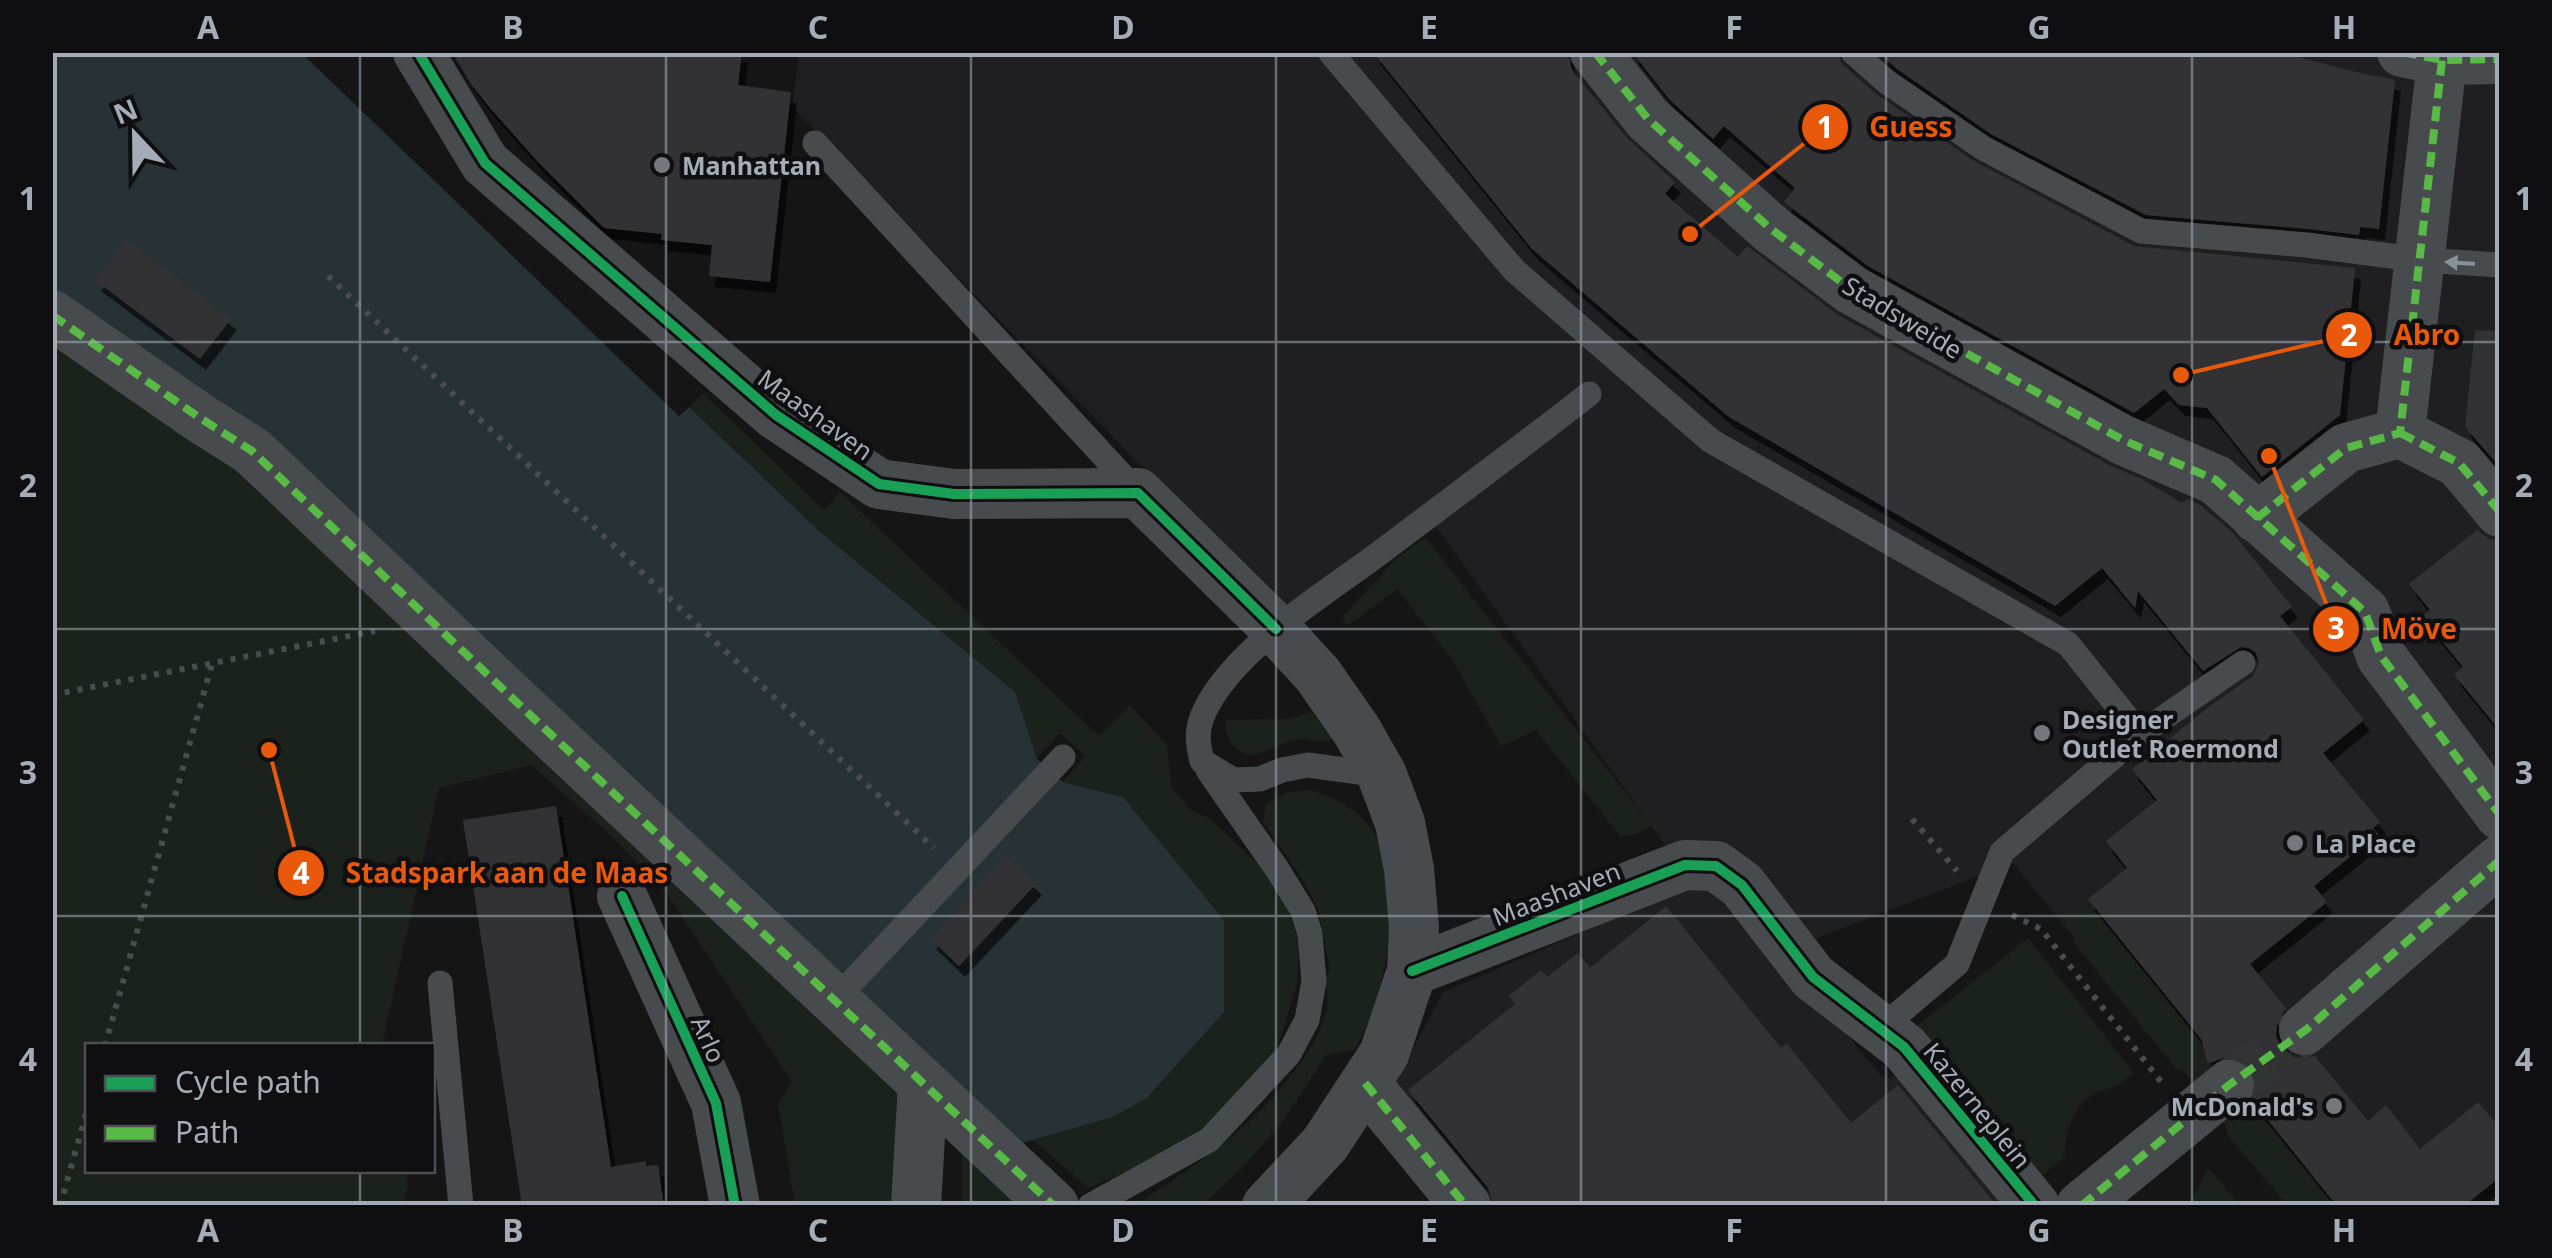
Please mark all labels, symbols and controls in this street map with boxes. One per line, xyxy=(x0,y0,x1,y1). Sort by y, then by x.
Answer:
text: A xyxy=(197,5,220,48)
text: B xyxy=(502,5,524,48)
text: C xyxy=(808,5,828,48)
text: D xyxy=(1111,5,1135,48)
text: E xyxy=(1420,5,1438,48)
text: F xyxy=(1725,5,1743,48)
text: G xyxy=(2027,5,2051,48)
text: H xyxy=(2332,5,2356,48)
north arrow xyxy=(85,85,185,185)
text: N xyxy=(108,89,143,133)
callout: Guess xyxy=(1800,98,1973,156)
text: 1 xyxy=(1816,106,1834,147)
text: Guess xyxy=(1869,107,1953,145)
place label: Manhattan xyxy=(682,148,821,182)
marker: Manhattan xyxy=(651,154,673,176)
text: 1 xyxy=(19,176,37,219)
text: 1 xyxy=(2515,176,2533,219)
one-way arrow xyxy=(2444,254,2476,270)
street label: Stadsweide xyxy=(1837,268,1969,366)
callout: Abro xyxy=(2324,306,2481,364)
text: 2 xyxy=(2340,314,2358,355)
text: Abro xyxy=(2394,315,2460,353)
street label: Maashaven xyxy=(752,361,880,467)
text: 2 xyxy=(19,463,37,506)
text: 2 xyxy=(2515,463,2533,506)
callout: Möve xyxy=(2311,600,2477,658)
text: 3 xyxy=(2327,607,2345,648)
text: Möve xyxy=(2381,609,2457,647)
place label: Designer Outlet Roermond xyxy=(2062,702,2279,765)
marker: Designer Outlet Roermond xyxy=(2031,722,2053,744)
text: 3 xyxy=(19,750,37,793)
text: 3 xyxy=(2515,750,2533,793)
place label: La Place xyxy=(2315,826,2416,860)
marker: La Place xyxy=(2284,832,2306,854)
callout: Stadspark aan de Maas xyxy=(276,844,688,902)
text: 4 xyxy=(292,852,310,893)
text: Stadspark aan de Maas xyxy=(346,853,668,891)
street label: Maashaven xyxy=(1487,853,1625,933)
street label: Arlo xyxy=(684,1010,734,1068)
street label: Kazerneplein xyxy=(1917,1035,2039,1175)
text: 4 xyxy=(19,1037,37,1080)
text: 4 xyxy=(2515,1037,2533,1080)
legend xyxy=(85,1043,435,1173)
text: Cycle path xyxy=(175,1061,321,1102)
place label: McDonald's xyxy=(2171,1089,2314,1123)
marker: McDonald's xyxy=(2323,1095,2345,1117)
text: Path xyxy=(175,1111,239,1152)
text: A xyxy=(197,1208,220,1251)
text: B xyxy=(502,1208,524,1251)
text: C xyxy=(808,1208,828,1251)
text: D xyxy=(1111,1208,1135,1251)
text: E xyxy=(1420,1208,1438,1251)
text: F xyxy=(1725,1208,1743,1251)
text: G xyxy=(2027,1208,2051,1251)
text: H xyxy=(2332,1208,2356,1251)

